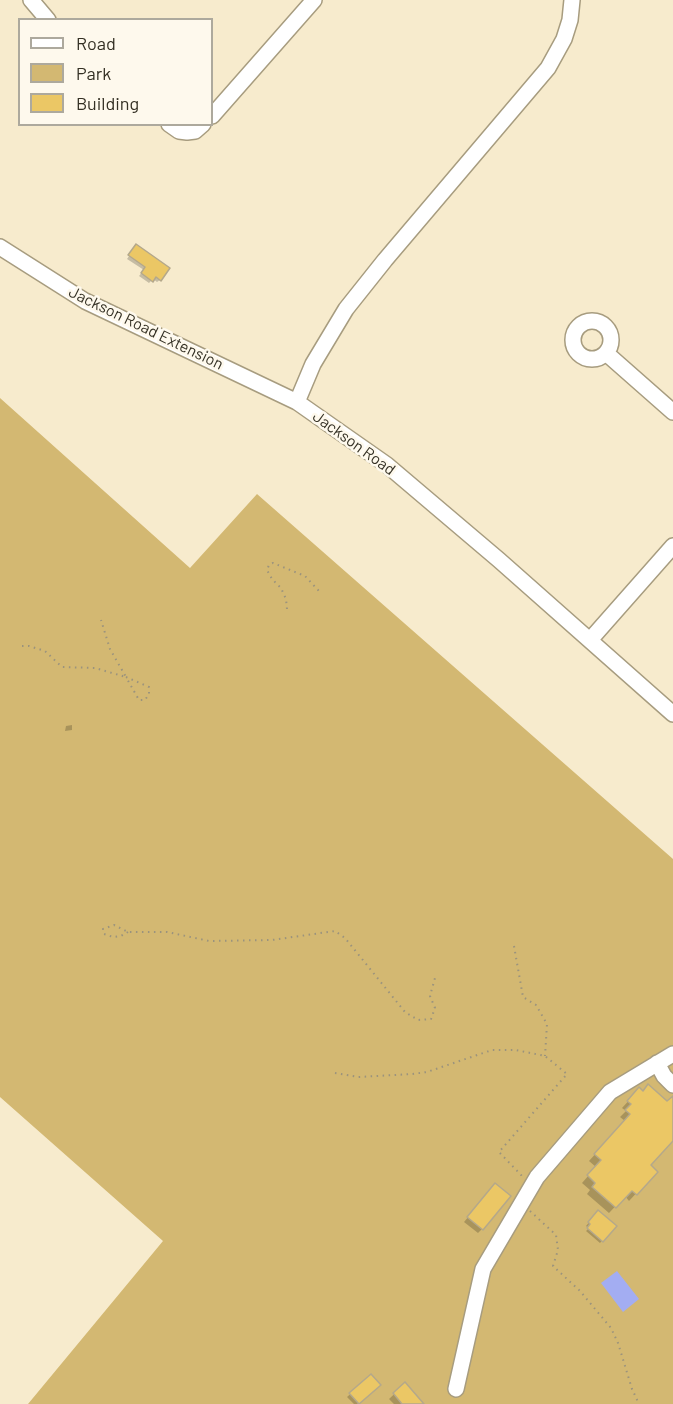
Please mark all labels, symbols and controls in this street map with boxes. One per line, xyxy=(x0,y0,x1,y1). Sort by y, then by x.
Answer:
legend xyxy=(18,18,213,126)
text: Road xyxy=(76,32,116,54)
text: Park xyxy=(76,62,111,84)
text: Building xyxy=(76,92,139,114)
street label: Jackson Road Extension xyxy=(66,282,226,374)
street label: Jackson Road xyxy=(309,407,399,479)

